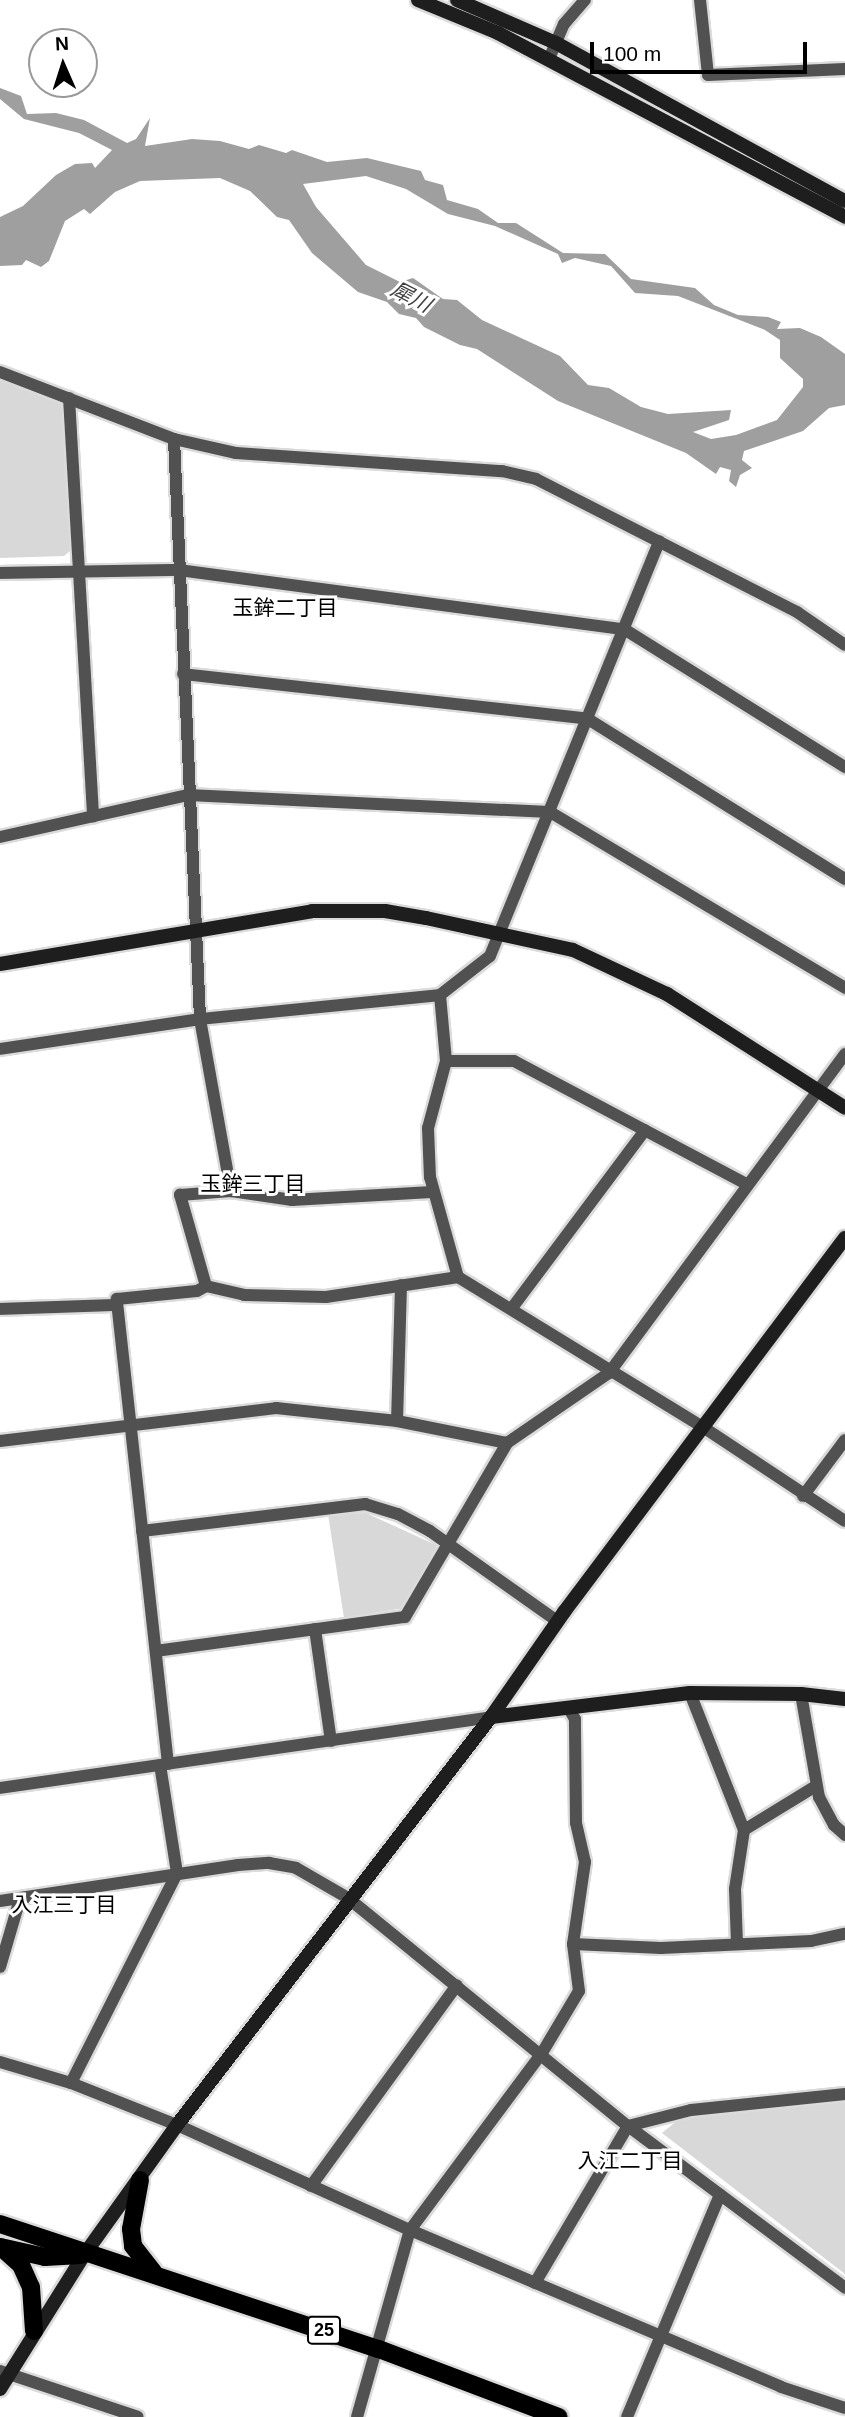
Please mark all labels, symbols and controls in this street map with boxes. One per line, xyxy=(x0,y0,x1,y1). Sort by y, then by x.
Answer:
north arrow xyxy=(28,28,98,98)
scale bar xyxy=(593,28,810,72)
text: N xyxy=(55,33,69,54)
text: 100 m xyxy=(603,42,661,65)
water label: 犀川 xyxy=(387,276,435,318)
district label: 玉鉾二丁目 xyxy=(233,595,337,621)
district label: 玉鉾三丁目 xyxy=(201,1171,305,1197)
district label: 入江三丁目 xyxy=(12,1892,116,1918)
district label: 入江二丁目 xyxy=(578,2148,682,2174)
road number: 25 xyxy=(306,2316,342,2344)

